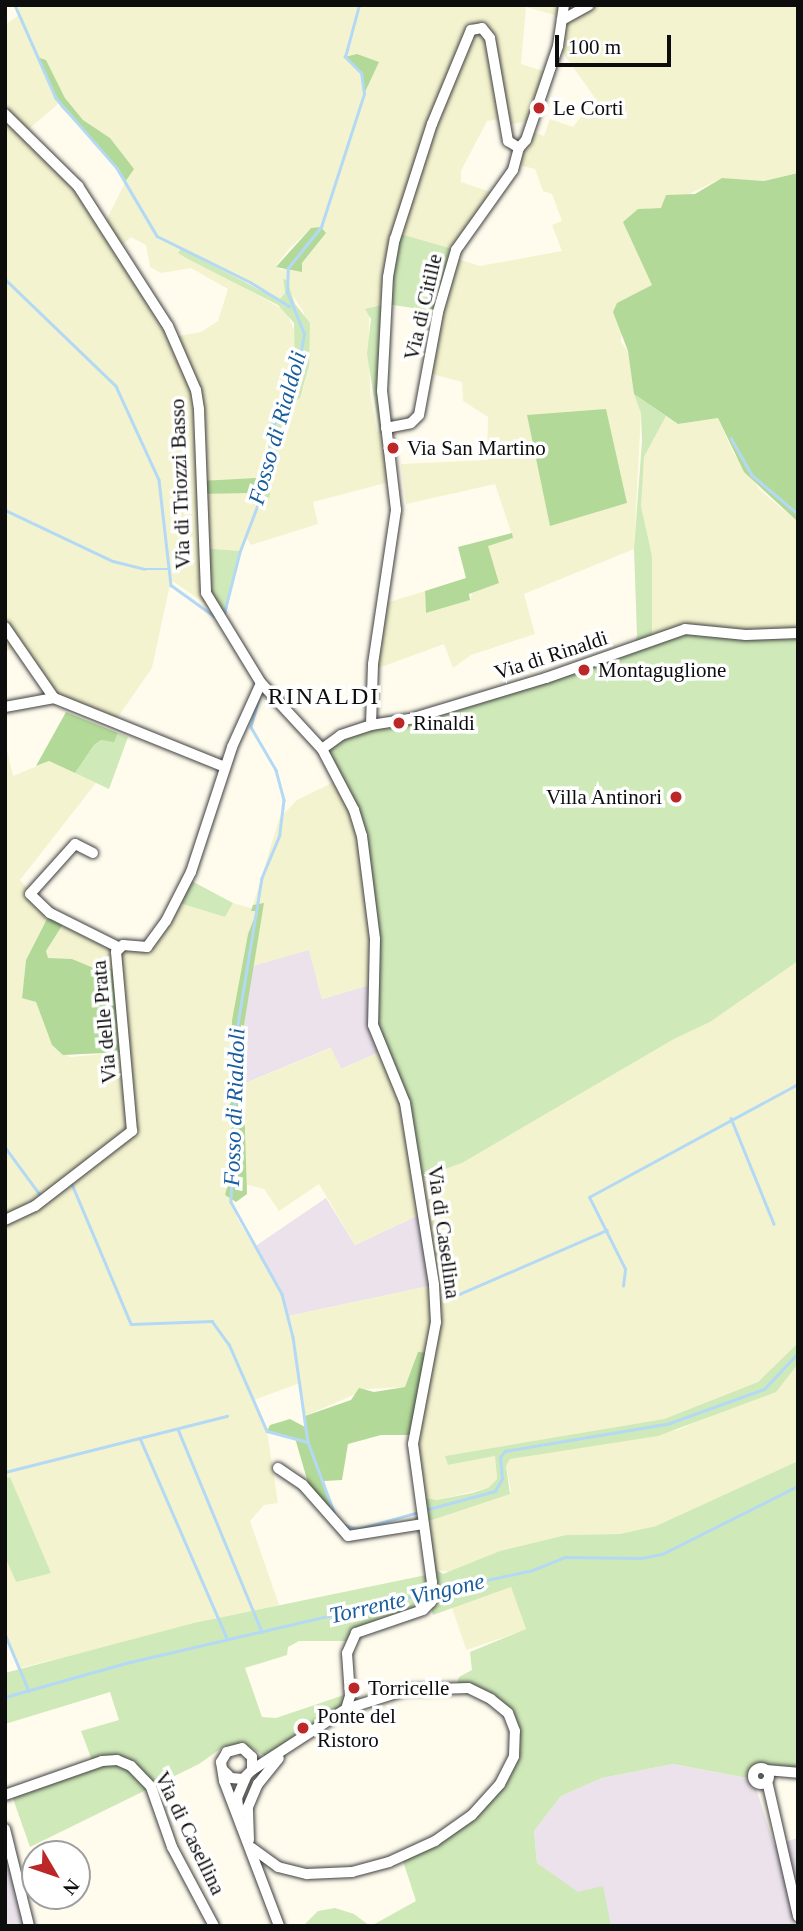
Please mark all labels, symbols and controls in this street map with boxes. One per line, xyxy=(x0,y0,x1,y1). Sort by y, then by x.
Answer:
scale bar xyxy=(558,21,674,65)
text: 100 m xyxy=(568,35,621,59)
place label: Le Corti xyxy=(553,95,624,121)
marker: Le Corti xyxy=(531,100,547,116)
street label: Via di Citille xyxy=(399,251,447,363)
water label: Fosso di Rialdoli xyxy=(243,348,313,508)
street label: Via di Triozzi Basso xyxy=(164,398,196,570)
place label: Via San Martino xyxy=(407,435,546,461)
marker: Via San Martino xyxy=(385,440,401,456)
street label: Via di Rinaldi xyxy=(491,625,611,685)
place label: Montaguglione xyxy=(598,657,726,683)
marker: Montaguglione xyxy=(576,662,592,678)
district label: RINALDI xyxy=(269,683,379,711)
place label: Rinaldi xyxy=(413,710,475,736)
marker: Rinaldi xyxy=(391,715,407,731)
place label: Villa Antinori xyxy=(545,784,662,810)
marker: Villa Antinori xyxy=(668,789,684,805)
street label: Via delle Prata xyxy=(86,959,122,1085)
water label: Fosso di Rialdoli xyxy=(218,1027,252,1187)
street label: Via di Casellina xyxy=(422,1164,466,1300)
water label: Torrente Vingone xyxy=(327,1568,487,1630)
place label: Torricelle xyxy=(368,1675,449,1701)
marker: Torricelle xyxy=(346,1680,362,1696)
place label: Ponte del Ristoro xyxy=(317,1703,396,1753)
marker: Ponte del Ristoro xyxy=(295,1720,311,1736)
street label: Via di Casellina xyxy=(149,1767,231,1899)
north arrow xyxy=(21,1840,91,1910)
text: N xyxy=(59,1875,84,1899)

